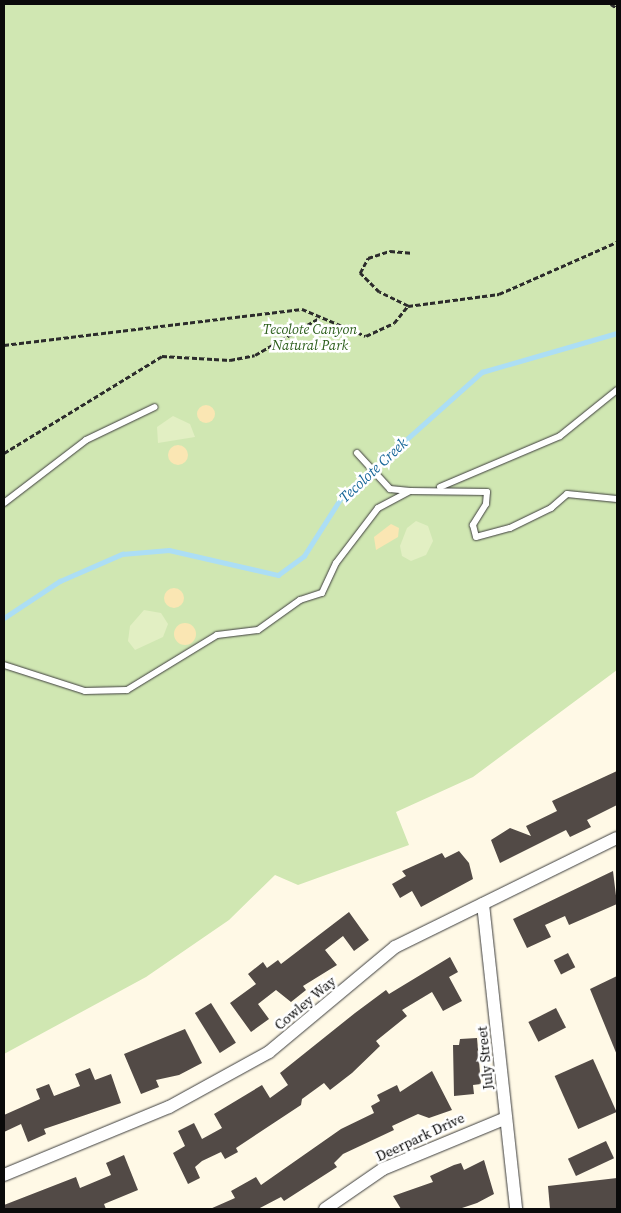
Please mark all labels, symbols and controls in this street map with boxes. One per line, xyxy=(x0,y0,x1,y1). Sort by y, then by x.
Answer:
park label: Tecolote Canyon Natural Park xyxy=(263,321,357,354)
water label: Tecolote Creek xyxy=(335,434,411,506)
street label: Cowley Way xyxy=(271,972,339,1034)
street label: July Street xyxy=(473,1025,497,1091)
street label: Deerpark Drive xyxy=(373,1109,467,1165)

